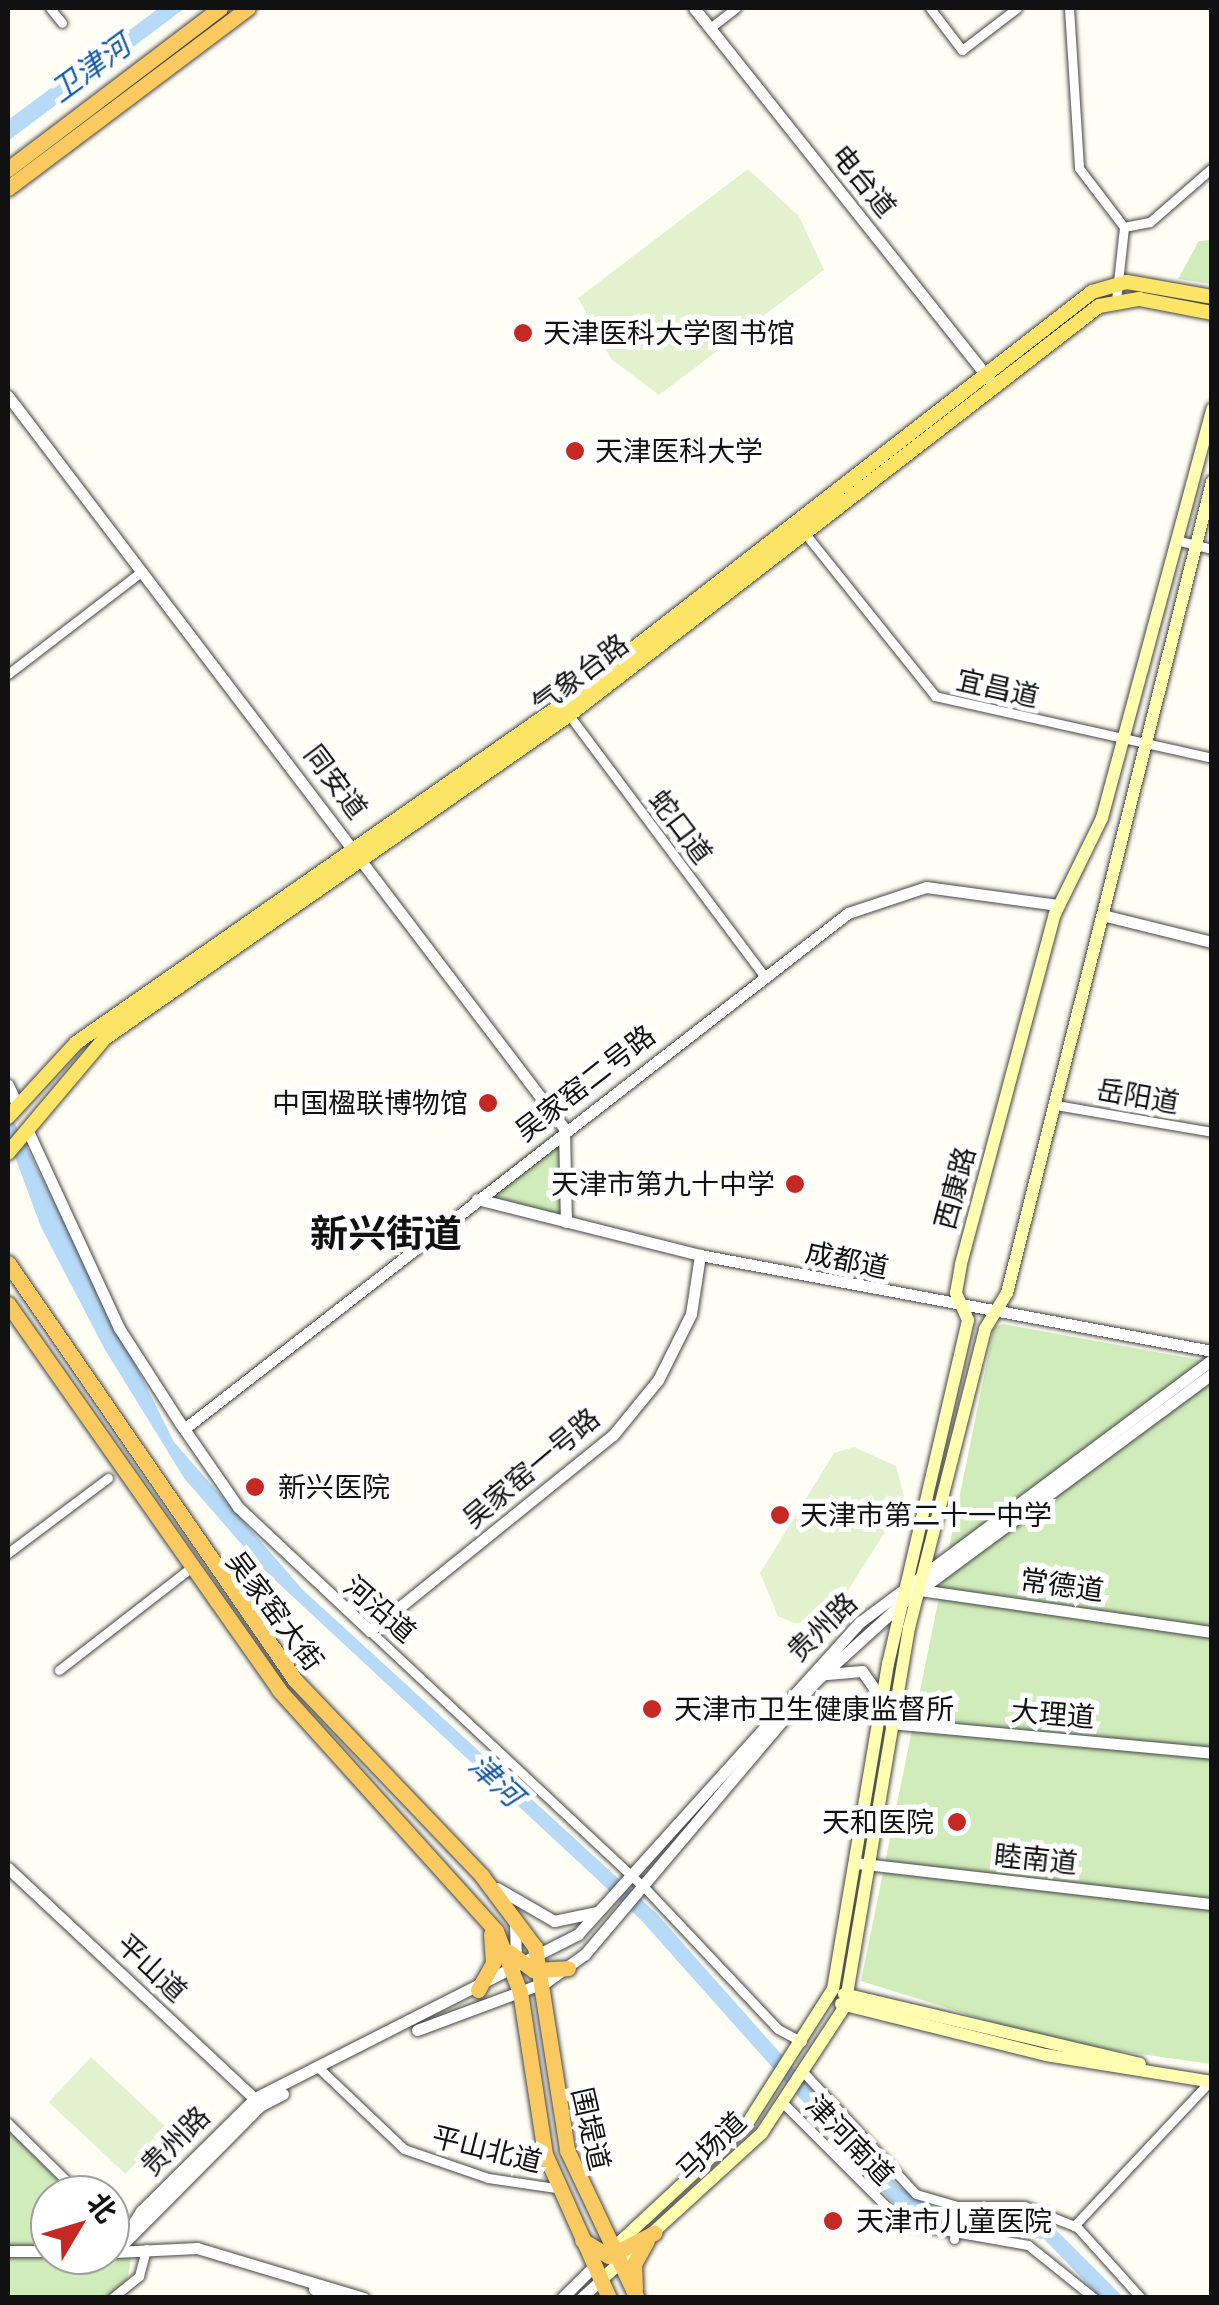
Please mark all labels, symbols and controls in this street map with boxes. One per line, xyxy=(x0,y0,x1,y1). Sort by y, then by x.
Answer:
water label: 卫津河 xyxy=(43,27,137,109)
street label: 电台道 xyxy=(825,138,903,224)
place label: 天津医科大学图书馆 xyxy=(543,316,795,350)
marker: 天津医科大学图书馆 xyxy=(512,322,534,344)
place label: 天津医科大学 xyxy=(595,434,763,468)
marker: 天津医科大学 xyxy=(564,440,586,462)
street label: 气象台路 xyxy=(525,627,635,721)
street label: 宜昌道 xyxy=(953,662,1043,714)
street label: 同安道 xyxy=(297,738,375,826)
street label: 蛇口道 xyxy=(642,783,720,871)
street label: 吴家窑二号路 xyxy=(508,1018,662,1148)
street label: 岳阳道 xyxy=(1094,1072,1182,1120)
place label: 中国楹联博物馆 xyxy=(272,1086,468,1120)
marker: 中国楹联博物馆 xyxy=(477,1092,499,1114)
street label: 西康路 xyxy=(928,1143,982,1233)
place label: 天津市第九十中学 xyxy=(551,1167,775,1201)
marker: 天津市第九十中学 xyxy=(784,1173,806,1195)
district label: 新兴街道 xyxy=(310,1211,462,1257)
street label: 成都道 xyxy=(802,1235,892,1285)
street label: 吴家窑一号路 xyxy=(456,1401,606,1535)
place label: 新兴医院 xyxy=(278,1470,390,1504)
marker: 新兴医院 xyxy=(242,1474,268,1500)
place label: 天津市第二十一中学 xyxy=(800,1498,1052,1532)
marker: 天津市第二十一中学 xyxy=(769,1504,791,1526)
street label: 吴家窑大街 xyxy=(219,1545,331,1677)
street label: 常德道 xyxy=(1018,1563,1106,1607)
street label: 河沿道 xyxy=(337,1569,423,1649)
street label: 贵州路 xyxy=(780,1586,864,1668)
place label: 天津市卫生健康监督所 xyxy=(674,1692,954,1726)
street label: 大理道 xyxy=(1010,1694,1096,1734)
marker: 天津市卫生健康监督所 xyxy=(639,1696,665,1722)
water label: 津河 xyxy=(462,1746,530,1814)
place label: 天和医院 xyxy=(822,1805,934,1839)
marker: 天和医院 xyxy=(944,1809,970,1835)
street label: 睦南道 xyxy=(992,1838,1080,1880)
street label: 平山道 xyxy=(110,1927,194,2009)
street label: 围堤道 xyxy=(565,2084,617,2174)
street label: 津河南道 xyxy=(799,2088,901,2192)
street label: 贵州路 xyxy=(133,2099,217,2183)
street label: 马场道 xyxy=(669,2105,753,2187)
street label: 平山北道 xyxy=(429,2119,545,2179)
north arrow xyxy=(30,2175,130,2275)
text: 北 xyxy=(79,2185,126,2230)
place label: 天津市儿童医院 xyxy=(856,2204,1052,2238)
marker: 天津市儿童医院 xyxy=(820,2208,846,2234)

